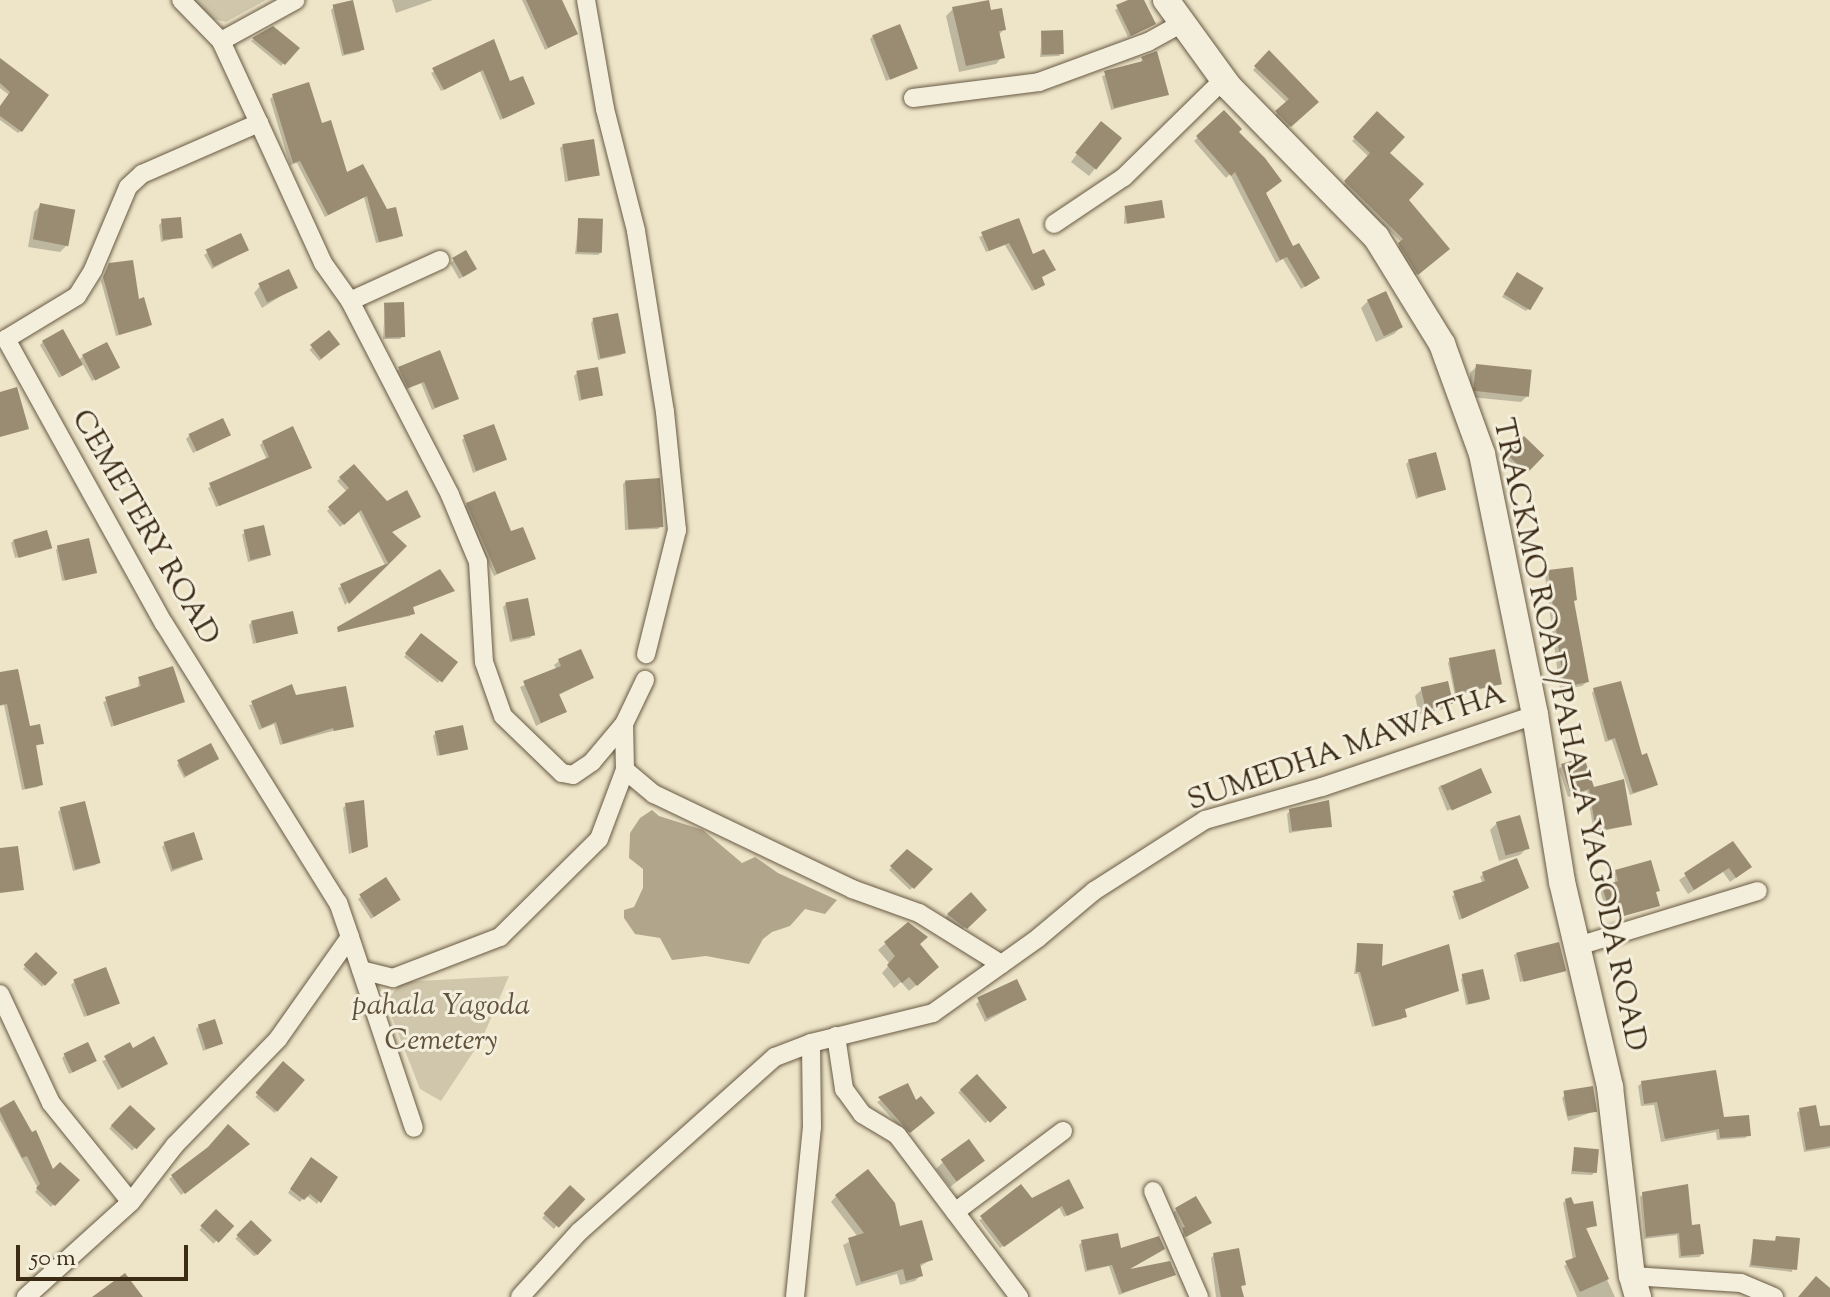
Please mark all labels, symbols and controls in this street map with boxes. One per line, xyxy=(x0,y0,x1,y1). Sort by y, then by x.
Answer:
street label: CEMETERY ROAD xyxy=(62,404,226,652)
street label: TRACKMO ROAD/PAHALA YAGODA ROAD xyxy=(1483,415,1653,1055)
street label: SUMEDHA MAWATHA xyxy=(1183,678,1511,820)
park label: pahala Yagoda Cemetery xyxy=(352,989,530,1060)
scale bar xyxy=(20,1229,192,1279)
text: 50 m xyxy=(30,1242,76,1276)

